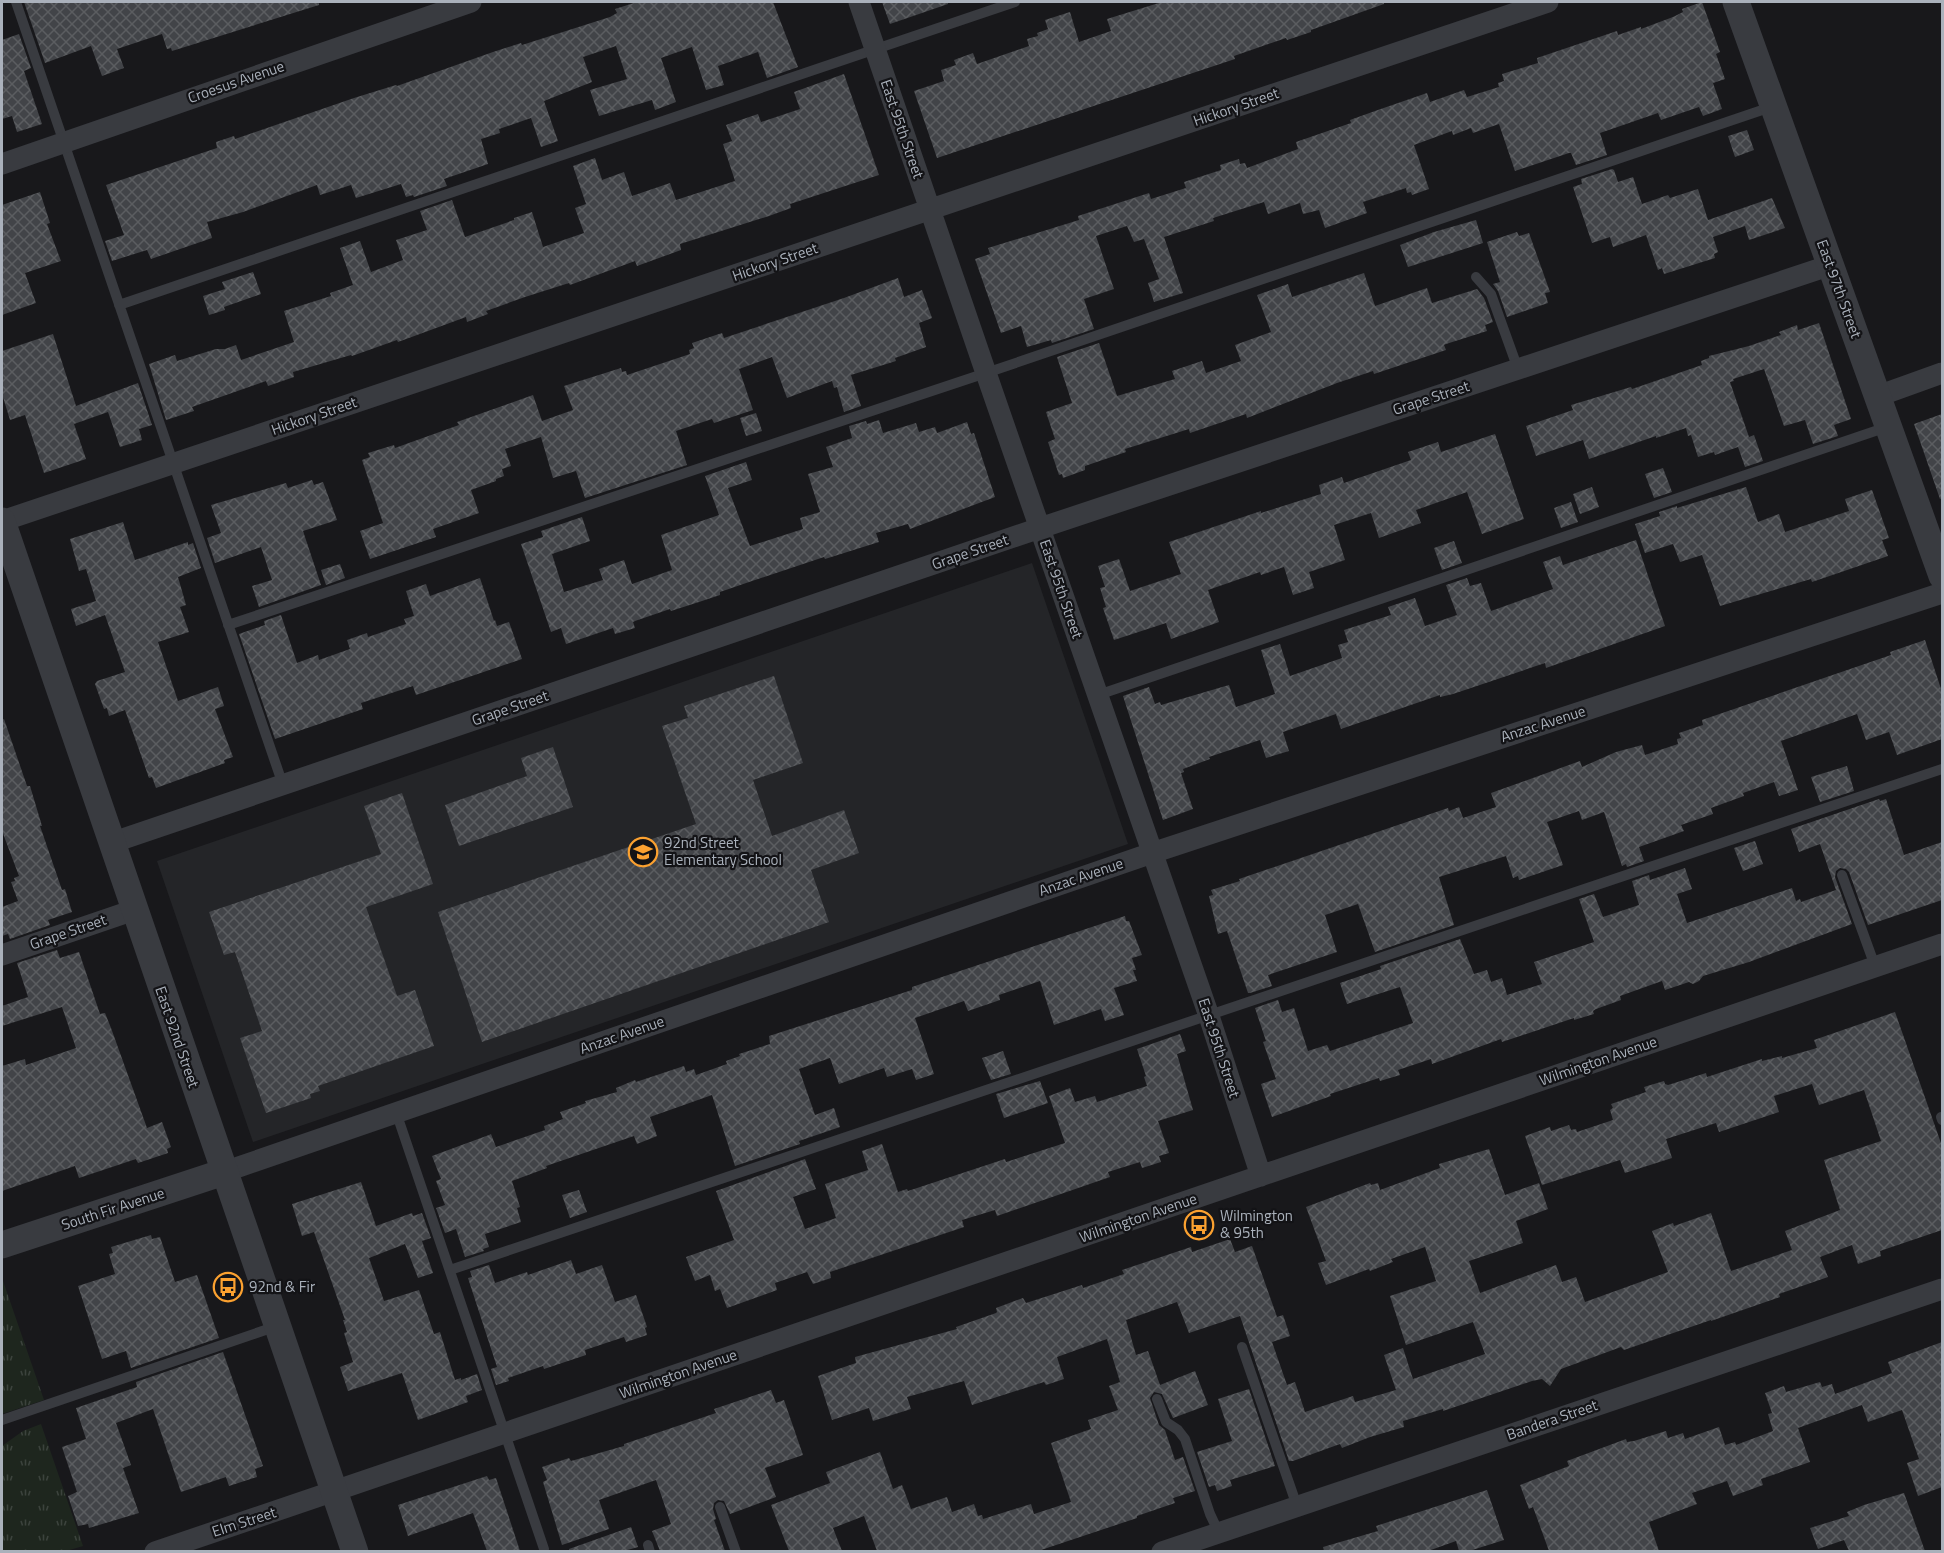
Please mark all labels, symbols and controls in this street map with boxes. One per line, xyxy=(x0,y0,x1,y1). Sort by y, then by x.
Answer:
street label: Croesus Avenue xyxy=(184,54,287,109)
street label: East 95th Street xyxy=(875,76,930,182)
street label: Hickory Street xyxy=(1190,81,1282,132)
street label: Hickory Street xyxy=(729,236,821,287)
street label: East 97th Street xyxy=(1811,236,1868,342)
street label: Grape Street xyxy=(1390,374,1473,421)
street label: Hickory Street xyxy=(268,390,360,441)
street label: Grape Street xyxy=(929,527,1012,575)
street label: East 95th Street xyxy=(1034,536,1089,642)
street label: Grape Street xyxy=(469,683,552,731)
street label: Anzac Avenue xyxy=(1497,699,1588,748)
place label: 92nd Street Elementary School xyxy=(664,831,782,871)
school or university icon: 92nd Street Elementary School xyxy=(627,836,659,868)
street label: Anzac Avenue xyxy=(1035,851,1126,902)
street label: Grape Street xyxy=(27,907,110,955)
street label: East 92nd Street xyxy=(149,983,206,1091)
street label: East 95th Street xyxy=(1193,995,1247,1101)
street label: Anzac Avenue xyxy=(576,1009,667,1060)
street label: Wilmington Avenue xyxy=(1536,1030,1660,1091)
street label: South Fir Avenue xyxy=(58,1181,167,1236)
street label: Wilmington Avenue xyxy=(1076,1187,1200,1248)
place label: Wilmington & 95th xyxy=(1220,1204,1293,1244)
bus stop icon: Wilmington & 95th xyxy=(1183,1209,1215,1241)
bus stop icon: 92nd & Fir xyxy=(212,1271,244,1303)
place label: 92nd & Fir xyxy=(249,1275,315,1298)
street label: Wilmington Avenue xyxy=(616,1343,740,1404)
street label: Bandera Street xyxy=(1503,1393,1601,1446)
street label: Elm Street xyxy=(209,1500,280,1543)

